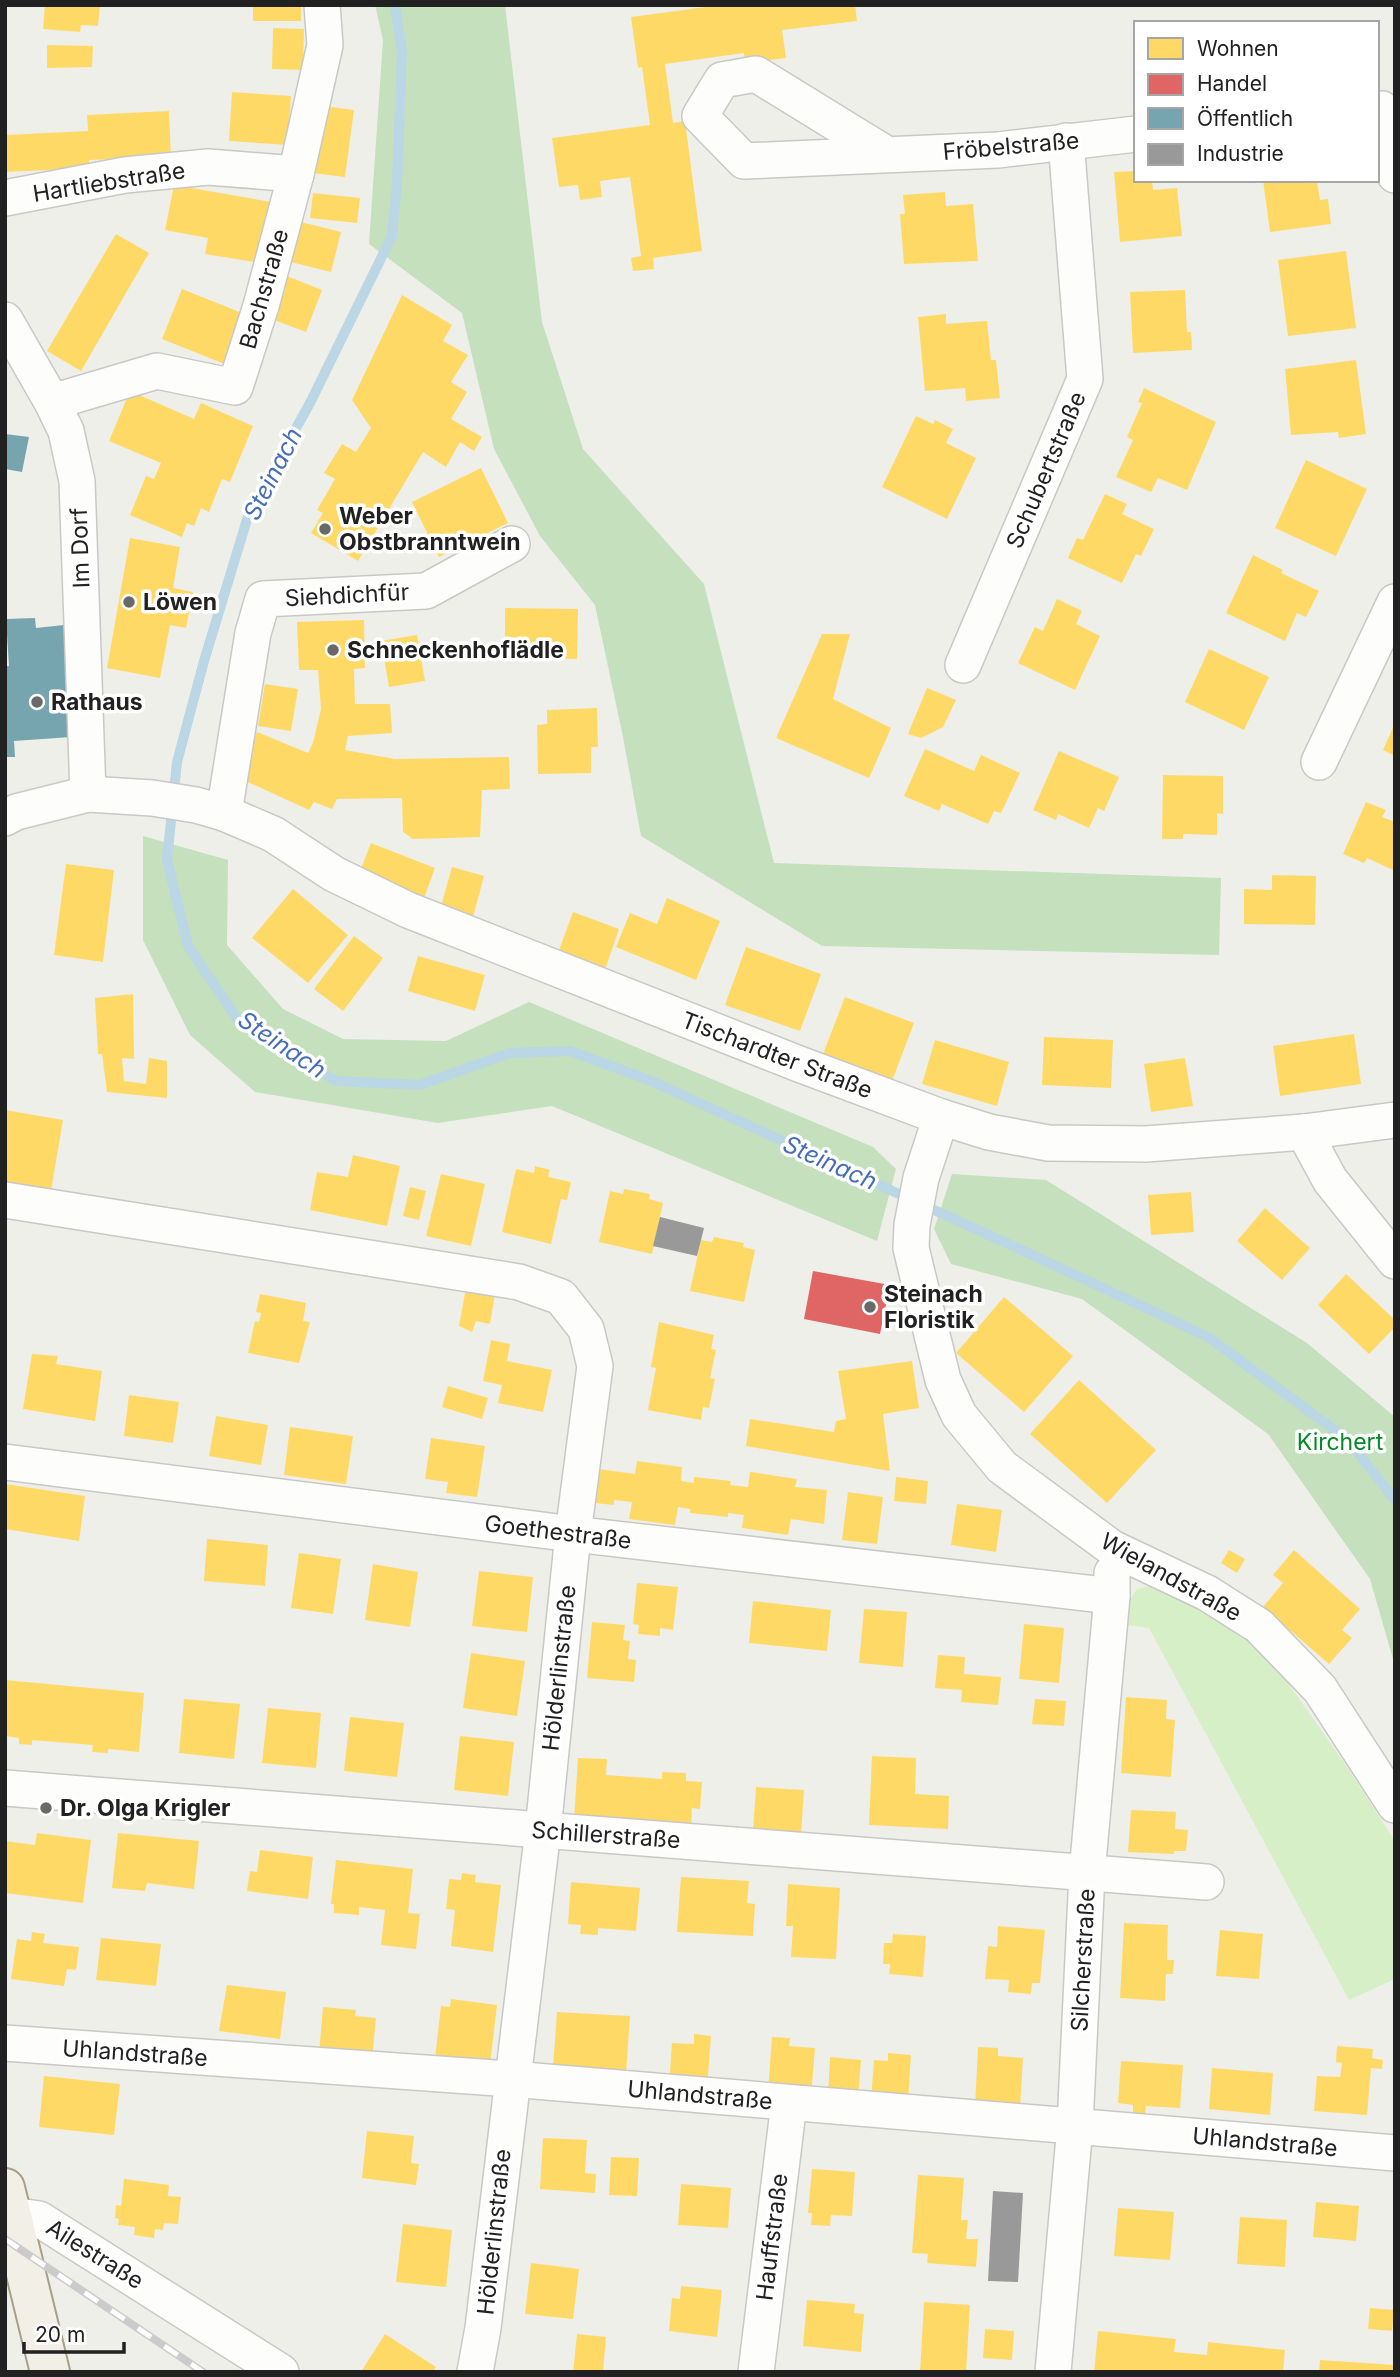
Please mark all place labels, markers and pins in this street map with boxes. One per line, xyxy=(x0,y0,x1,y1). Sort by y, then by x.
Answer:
place label: Weber Obstbranntwein xyxy=(339,502,521,556)
marker: Weber Obstbranntwein xyxy=(317,521,333,537)
place label: Löwen xyxy=(143,588,217,616)
marker: Löwen xyxy=(121,594,137,610)
place label: Schneckenhoflädle xyxy=(347,636,564,664)
marker: Schneckenhoflädle xyxy=(325,642,341,658)
place label: Rathaus xyxy=(51,688,143,716)
marker: Rathaus xyxy=(29,694,45,710)
place label: Steinach Floristik xyxy=(884,1280,983,1334)
marker: Steinach Floristik xyxy=(862,1299,878,1315)
place label: Dr. Olga Krigler xyxy=(60,1794,230,1822)
marker: Dr. Olga Krigler xyxy=(38,1800,54,1816)

